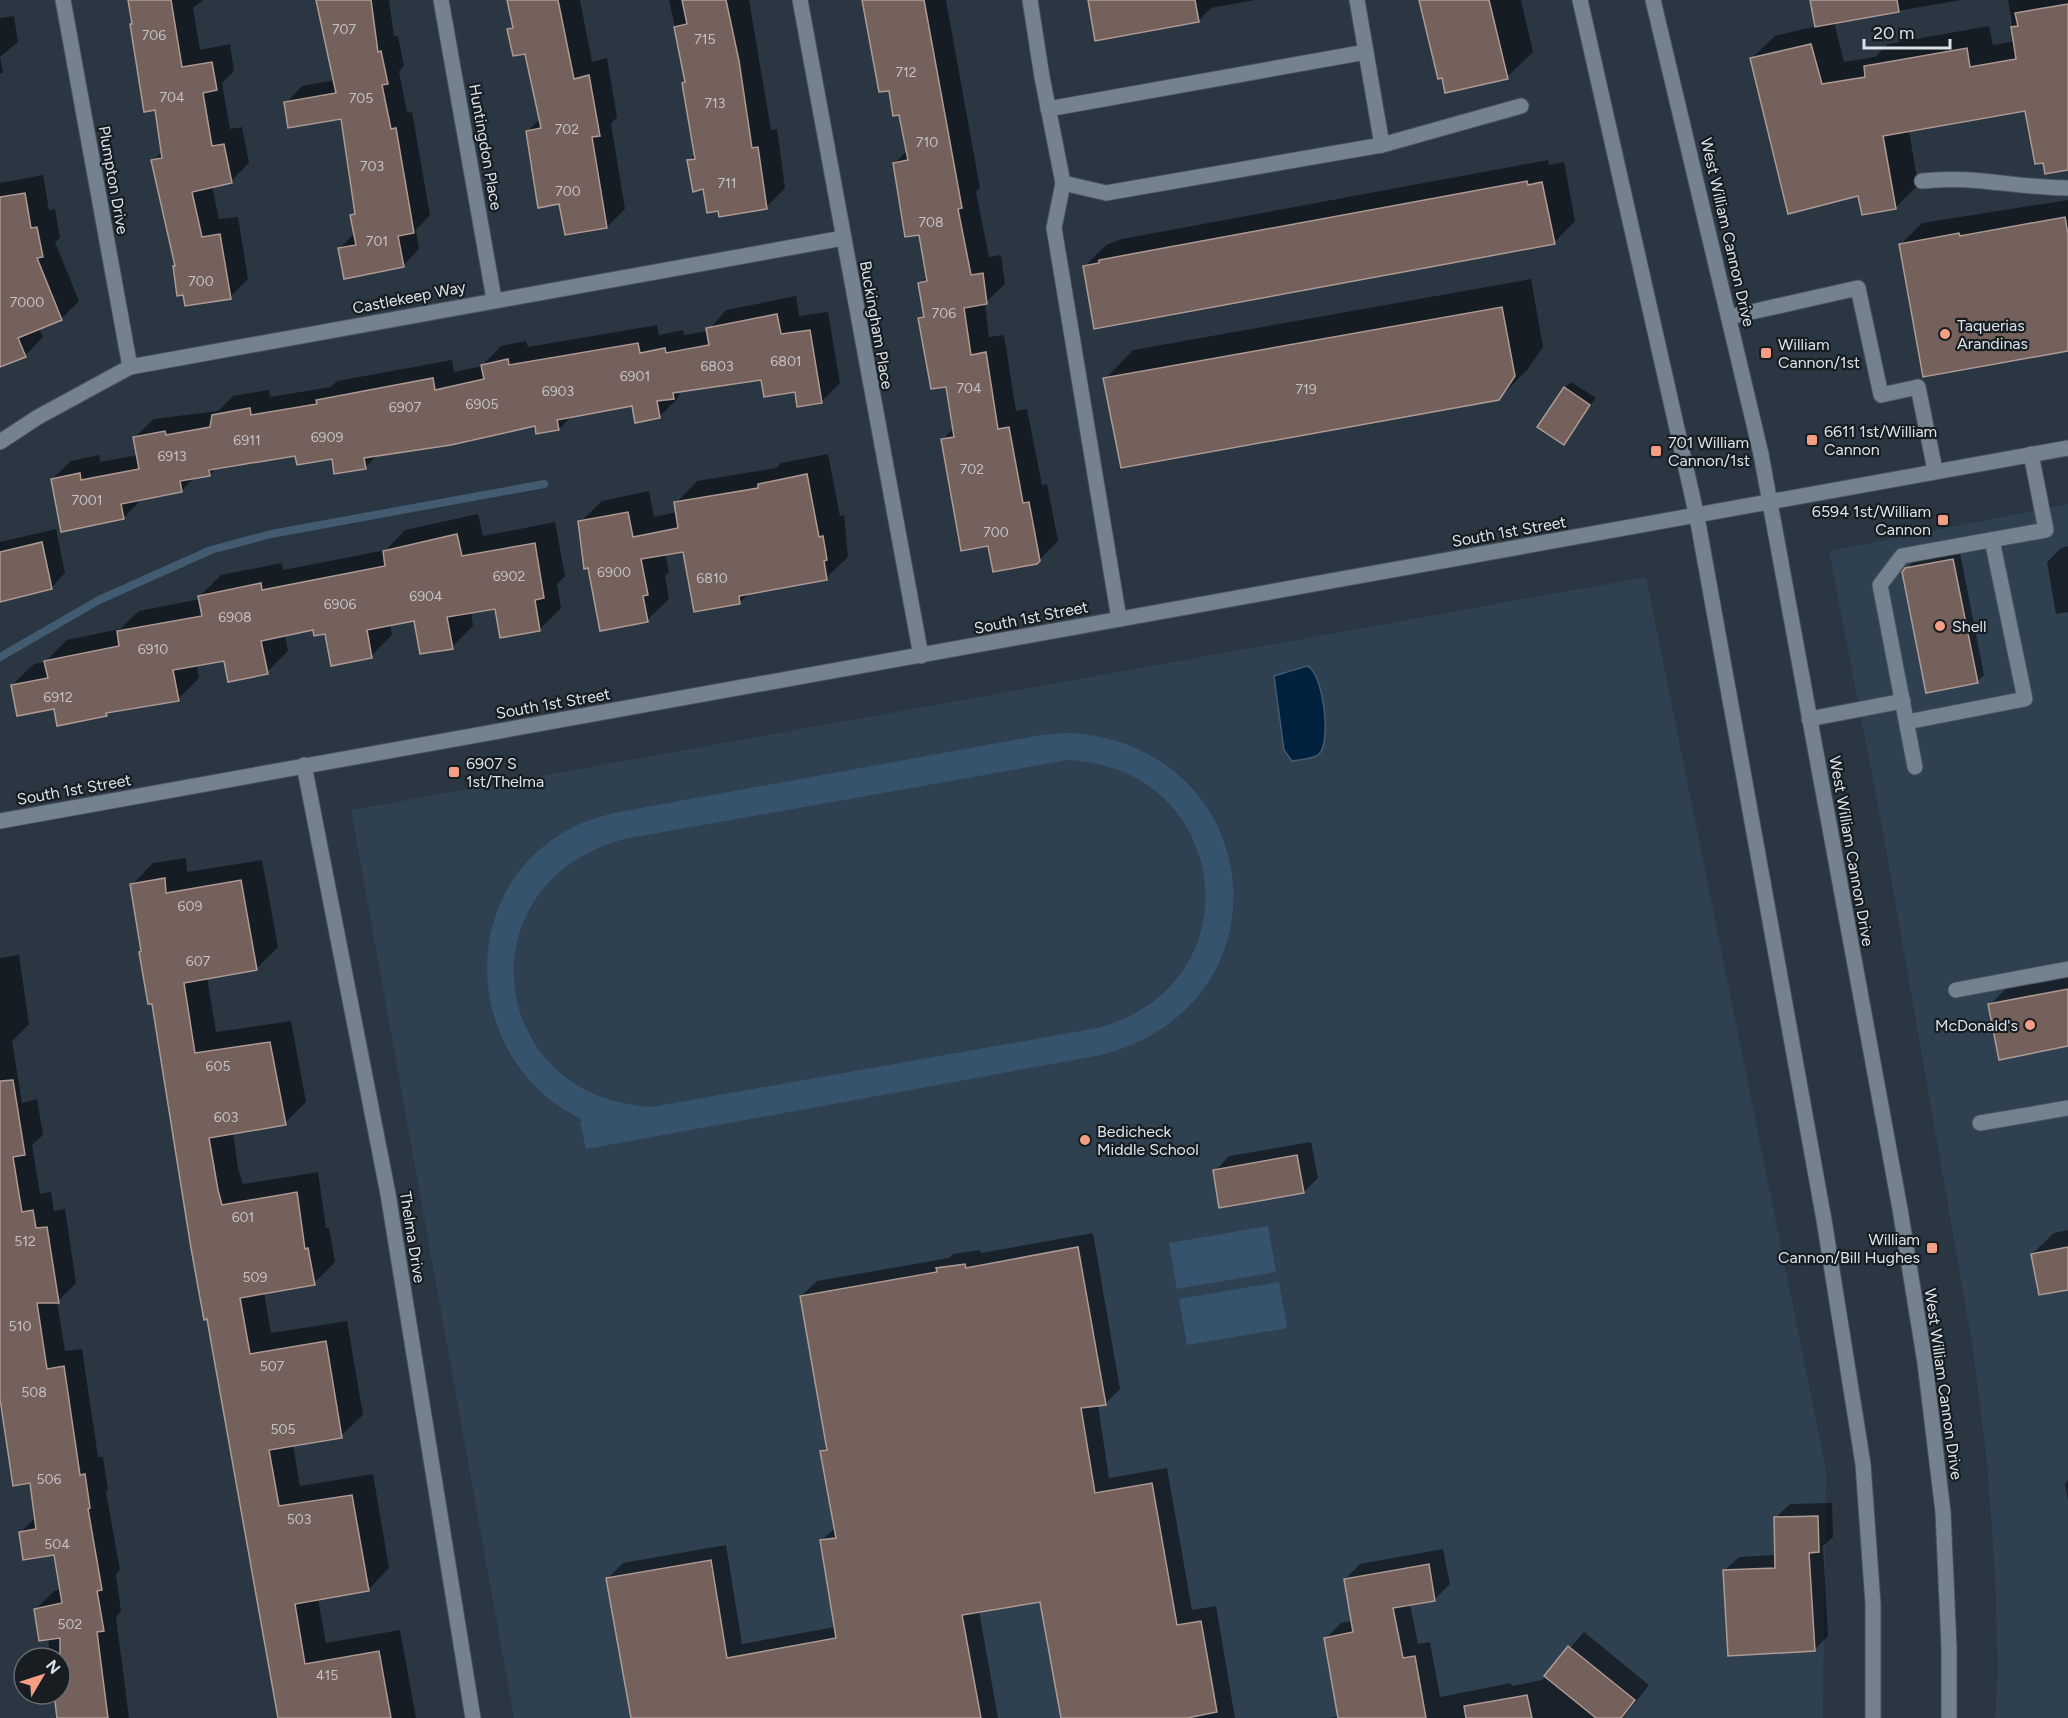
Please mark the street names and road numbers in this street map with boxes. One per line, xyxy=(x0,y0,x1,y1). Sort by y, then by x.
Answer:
street label: Huntingdon Place xyxy=(465,82,506,212)
street label: Plumpton Drive xyxy=(95,124,132,236)
street label: West William Cannon Drive xyxy=(1697,136,1759,329)
street label: Buckingham Place xyxy=(856,259,897,391)
street label: Castlekeep Way xyxy=(351,277,468,318)
street label: South 1st Street xyxy=(1450,512,1568,551)
street label: South 1st Street xyxy=(972,597,1090,638)
street label: South 1st Street xyxy=(494,684,612,723)
street label: West William Cannon Drive xyxy=(1825,754,1878,948)
street label: South 1st Street xyxy=(15,770,133,809)
street label: Thelma Drive xyxy=(396,1190,429,1285)
street label: West William Cannon Drive xyxy=(1921,1287,1966,1481)

